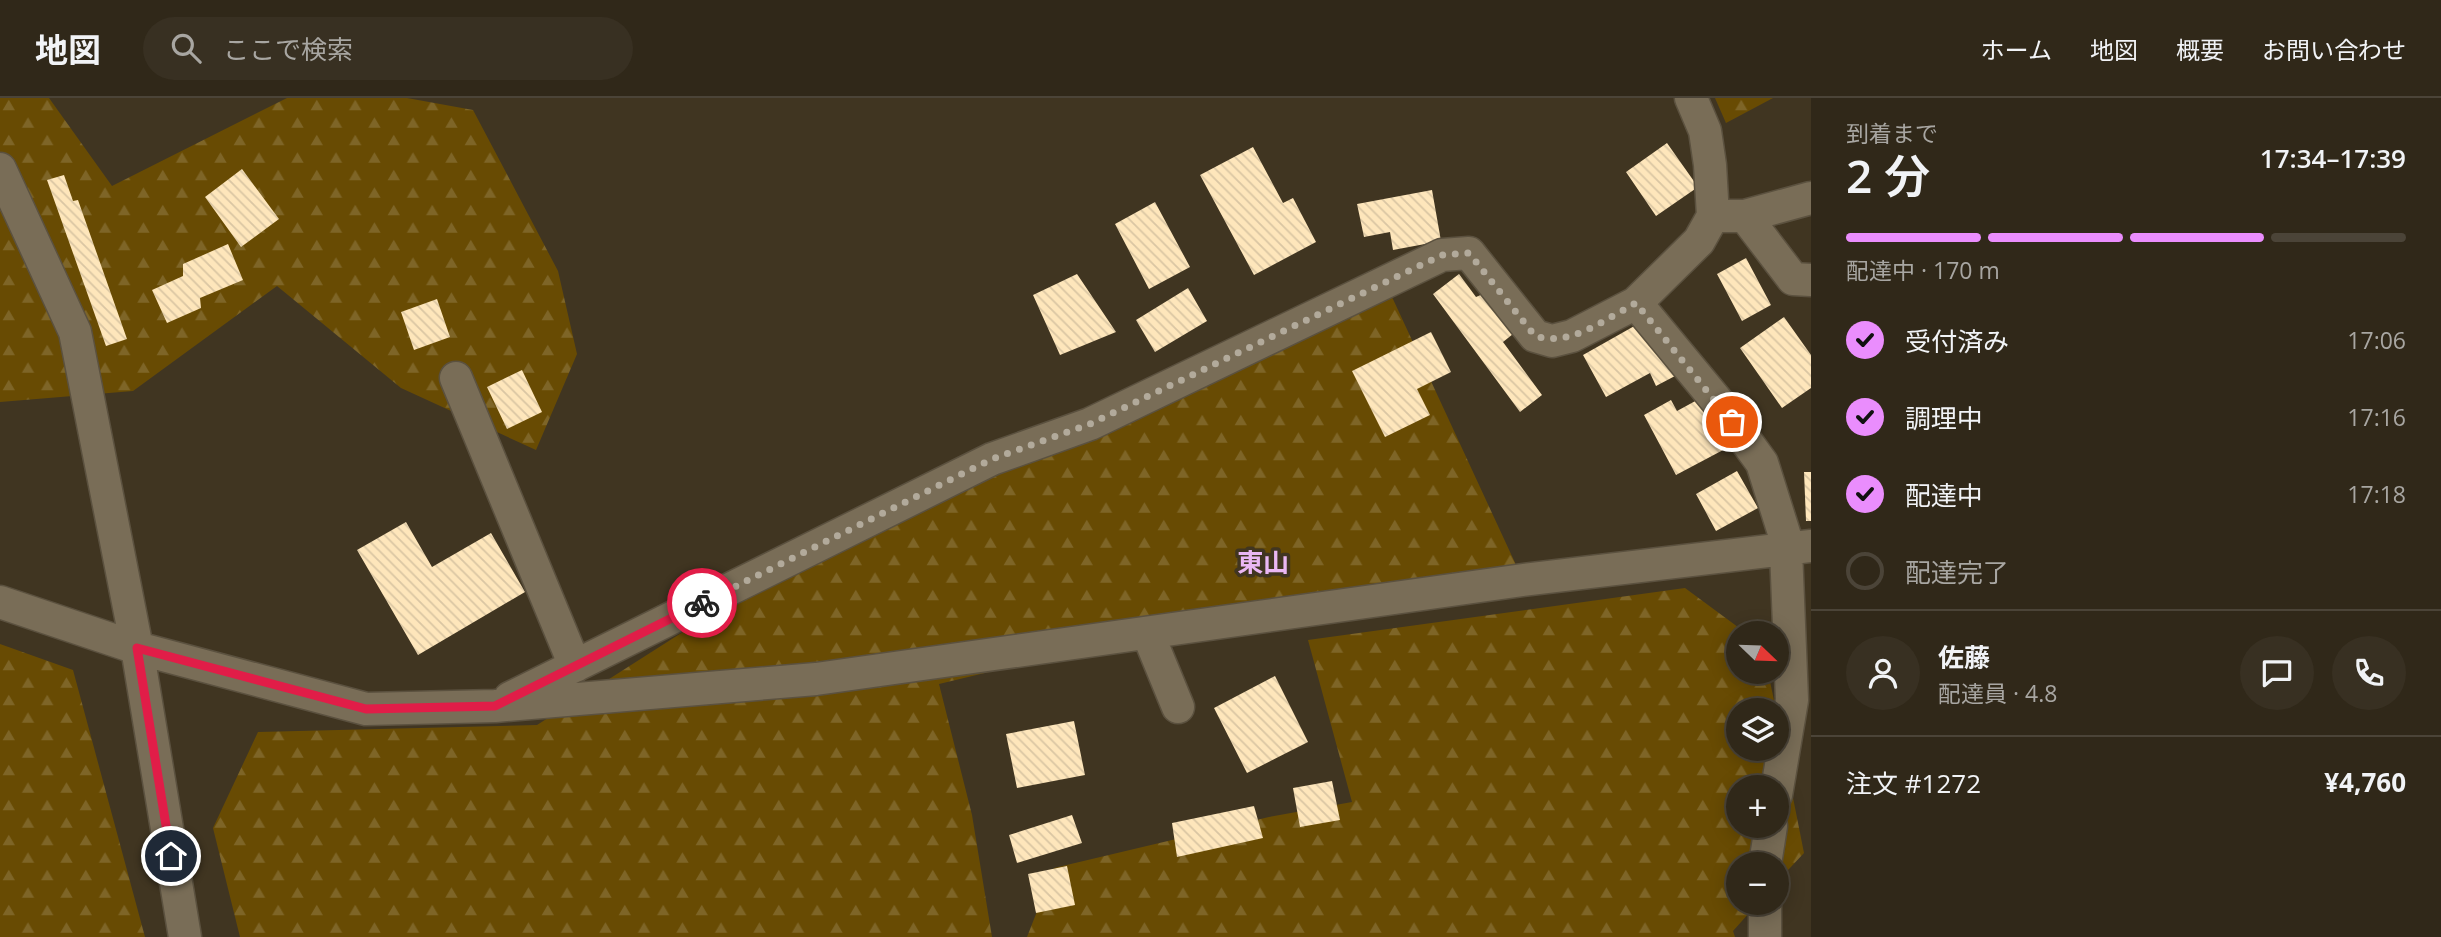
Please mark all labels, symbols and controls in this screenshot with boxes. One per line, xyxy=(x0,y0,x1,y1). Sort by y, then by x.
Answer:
search box xyxy=(143,17,633,80)
text: 地図 xyxy=(35,27,101,72)
icon: search xyxy=(167,29,205,67)
text: ここで検索 xyxy=(223,31,353,67)
text: ホーム xyxy=(1981,33,2052,66)
text: 地図 xyxy=(2090,33,2138,66)
text: 概要 xyxy=(2176,33,2224,66)
text: お問い合わせ xyxy=(2262,33,2406,66)
text: 到着まで xyxy=(1846,117,1938,149)
text: 17:34–17:39 xyxy=(2260,140,2406,176)
text: 2 分 xyxy=(1846,144,1930,206)
text: 配達中 · 170 m xyxy=(1846,254,2000,286)
icon: check xyxy=(1846,321,1884,359)
text: 受付済み xyxy=(1905,323,2009,359)
text: 17:06 xyxy=(2347,324,2406,356)
pin xyxy=(1702,392,1762,452)
icon: check xyxy=(1846,398,1884,436)
text: 調理中 xyxy=(1905,400,1983,436)
text: 17:16 xyxy=(2347,401,2406,433)
icon: bag xyxy=(1713,403,1751,441)
icon: check xyxy=(1846,475,1884,513)
text: 配達中 xyxy=(1905,477,1983,513)
text: 17:18 xyxy=(2347,478,2406,510)
district label: 東山 xyxy=(1237,544,1289,580)
text: 配達完了 xyxy=(1905,554,2009,590)
courier xyxy=(667,568,737,638)
icon: bike xyxy=(683,584,721,622)
north arrow xyxy=(1726,621,1788,684)
map controls xyxy=(1726,621,1789,915)
button: person xyxy=(1846,636,1920,710)
button: chat xyxy=(2240,636,2314,710)
button: phone xyxy=(2332,636,2406,710)
text: 佐藤 xyxy=(1938,639,1990,675)
text: 配達員 · 4.8 xyxy=(1938,677,2057,709)
button: layers xyxy=(1726,698,1789,761)
text: ¥4,760 xyxy=(2324,764,2406,800)
text: 注文 #1272 xyxy=(1846,765,1981,801)
button: + xyxy=(1726,775,1789,838)
pin xyxy=(141,826,201,886)
icon: home xyxy=(152,837,190,875)
button: − xyxy=(1726,852,1789,915)

